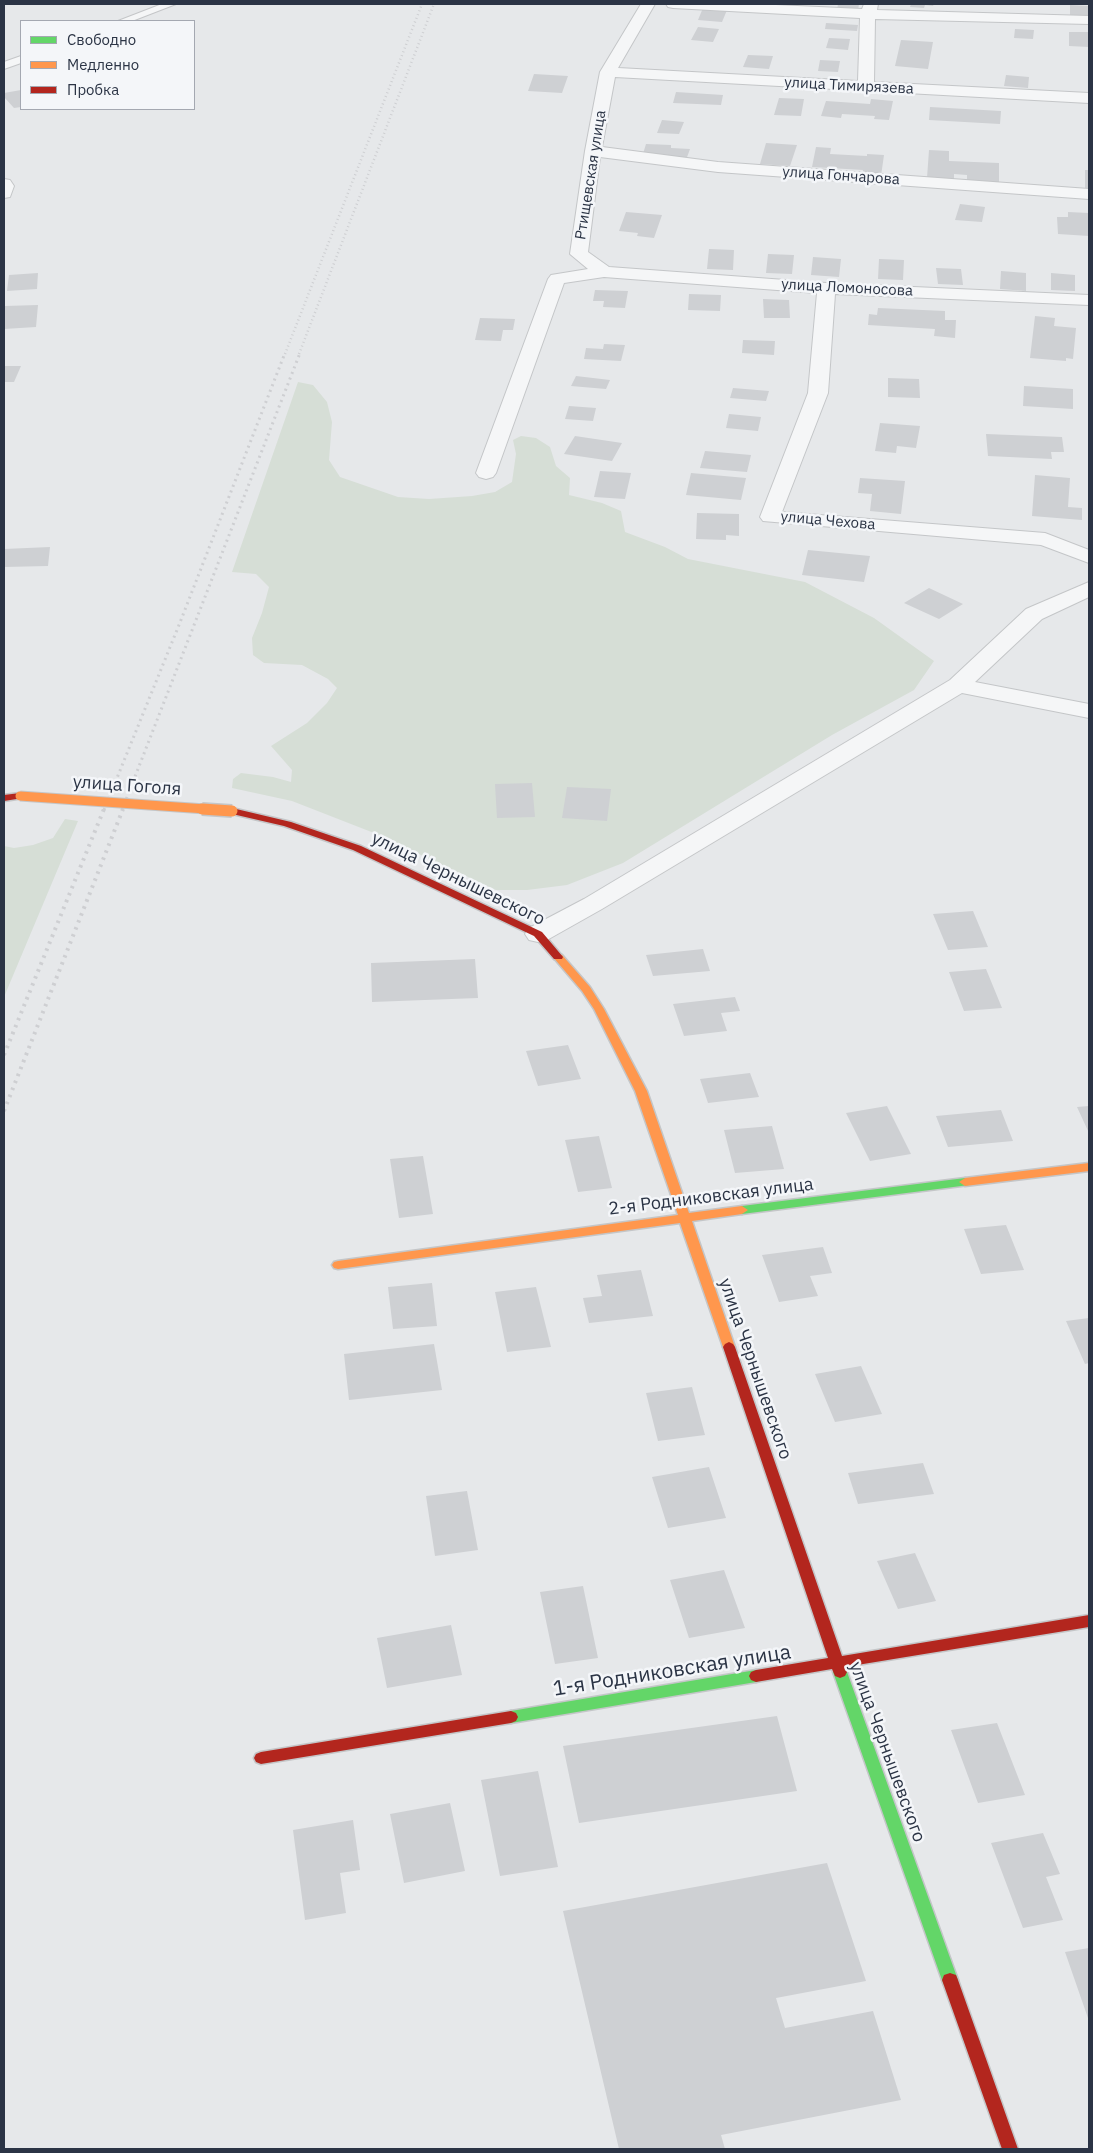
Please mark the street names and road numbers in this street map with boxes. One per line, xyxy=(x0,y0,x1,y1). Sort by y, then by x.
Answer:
street label: улица Тимирязева xyxy=(784,74,914,98)
street label: Ртищевская улица xyxy=(572,109,610,241)
street label: улица Гончарова xyxy=(782,163,900,189)
street label: улица Ломоносова xyxy=(781,276,913,300)
street label: улица Чехова xyxy=(780,508,876,534)
street label: улица Гоголя xyxy=(72,771,182,801)
street label: улица Чернышевского xyxy=(368,828,548,930)
street label: 2-я Родниковская улица xyxy=(607,1174,815,1220)
street label: улица Чернышевского xyxy=(714,1276,796,1462)
street label: 1-я Родниковская улица xyxy=(551,1640,793,1702)
street label: улица Чернышевского xyxy=(844,1659,930,1845)

